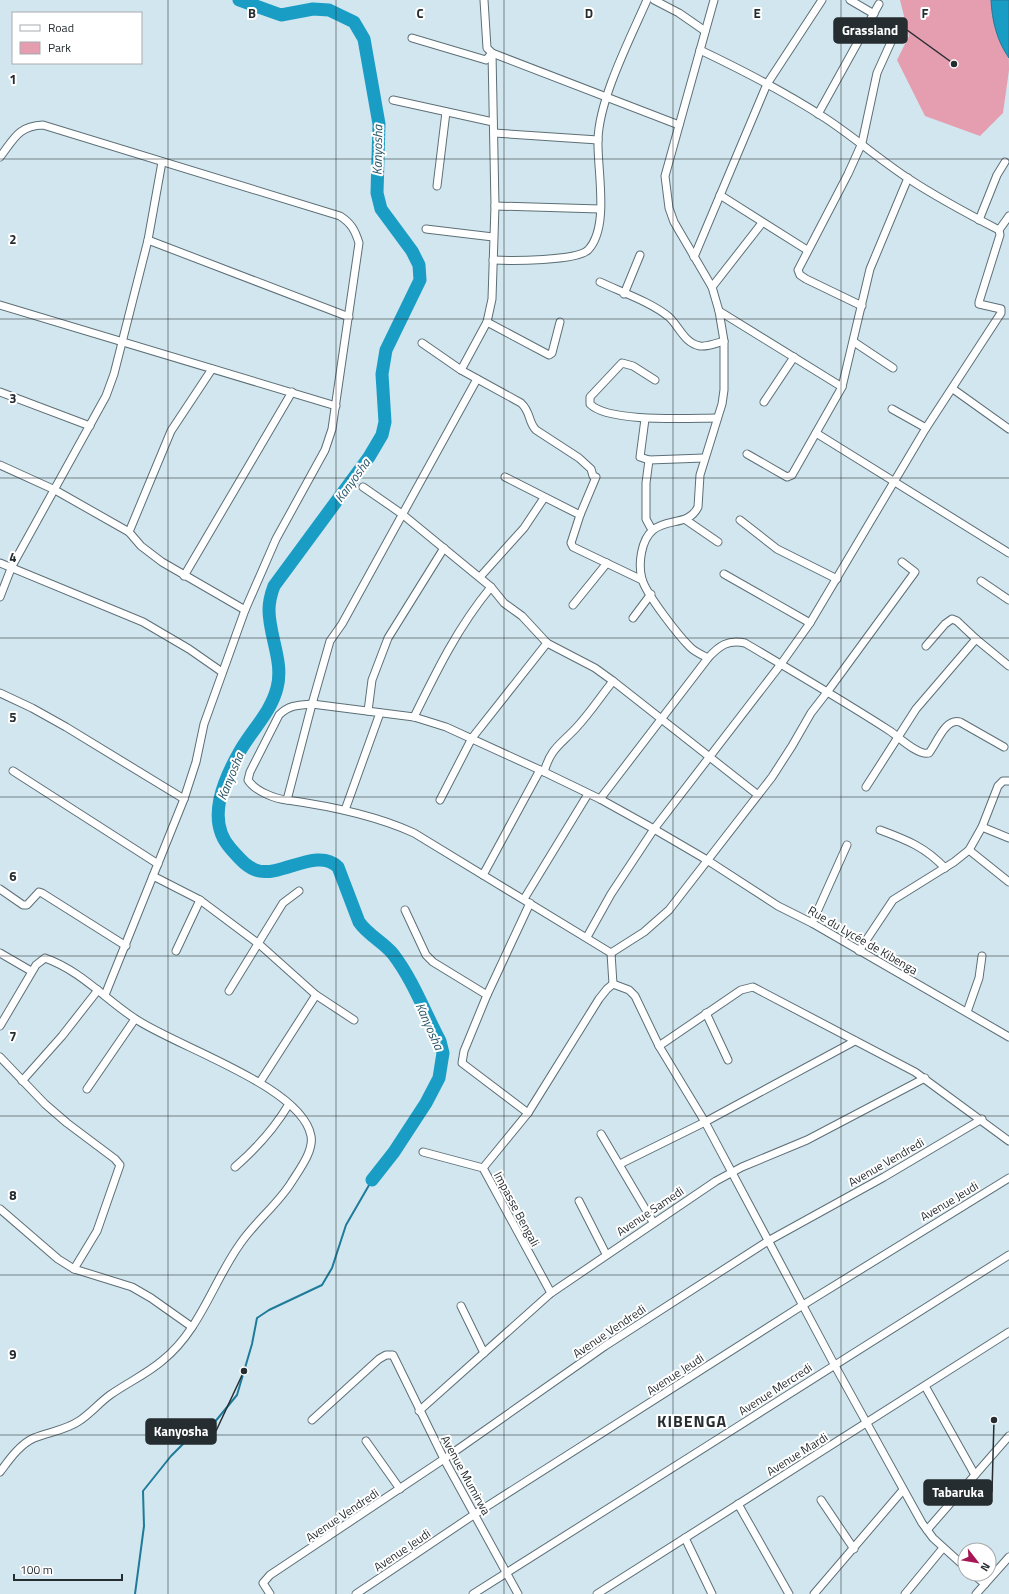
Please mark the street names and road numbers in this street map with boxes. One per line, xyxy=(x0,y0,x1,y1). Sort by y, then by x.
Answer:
street label: Rue du Lycée de Kibenga xyxy=(805,901,921,979)
street label: Avenue Vendredi xyxy=(845,1133,927,1191)
street label: Impasse Bengali xyxy=(489,1168,545,1250)
street label: Avenue Jeudi xyxy=(916,1176,982,1226)
street label: Avenue Samedi xyxy=(612,1181,688,1241)
street label: Avenue Vendredi xyxy=(569,1299,649,1363)
street label: Avenue Jeudi xyxy=(643,1348,707,1400)
street label: Avenue Mercredi xyxy=(734,1358,816,1420)
street label: Avenue Mardi xyxy=(763,1428,831,1480)
street label: Avenue Mumirwa xyxy=(436,1432,496,1518)
street label: Avenue Vendredi xyxy=(302,1483,382,1547)
street label: Avenue Jeudi xyxy=(370,1524,434,1576)

